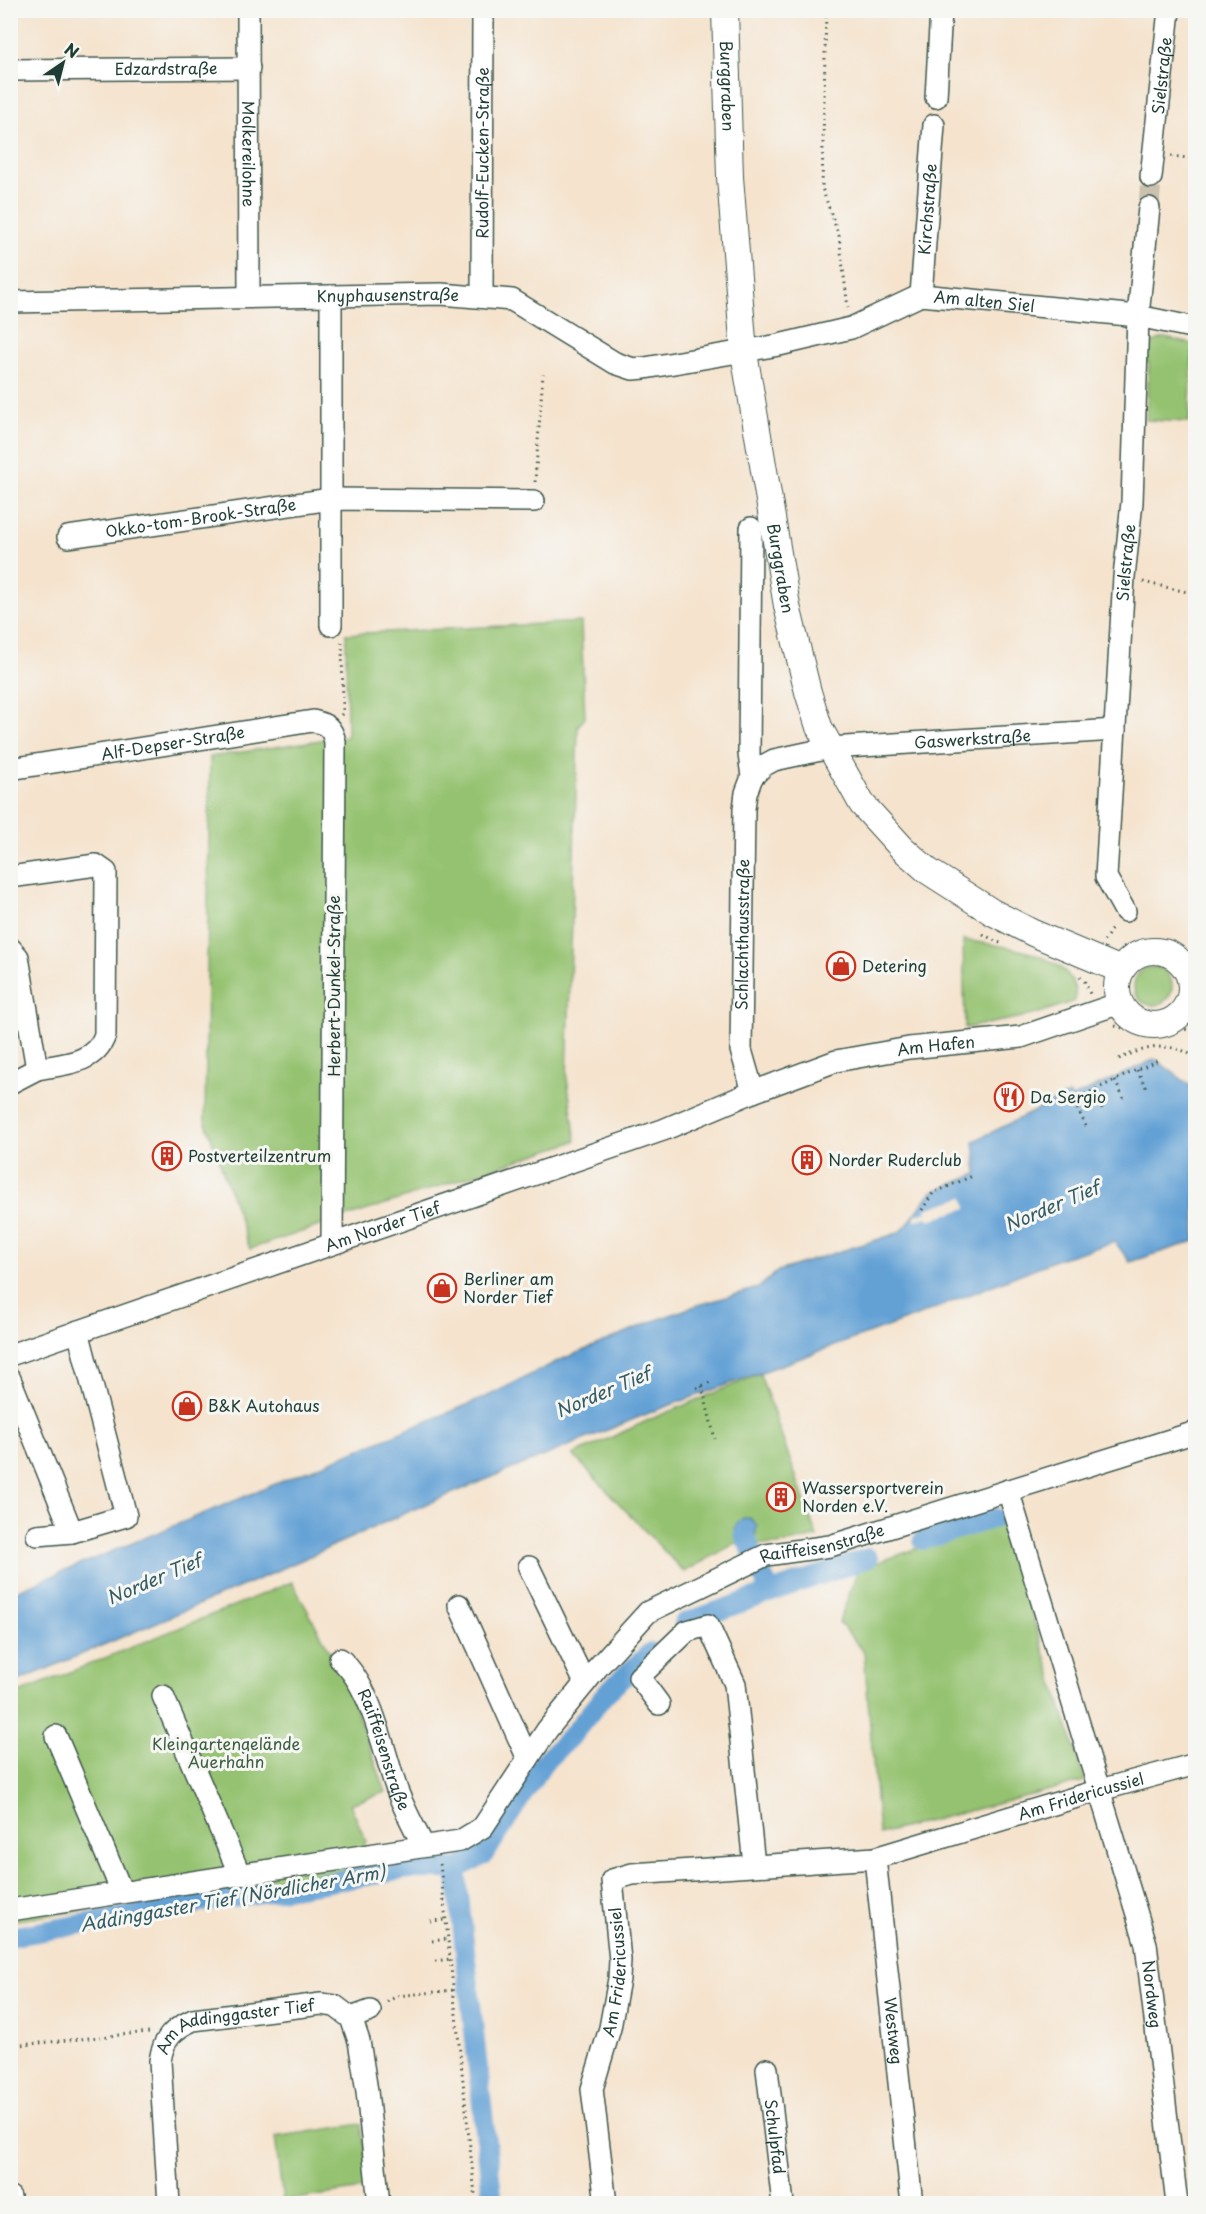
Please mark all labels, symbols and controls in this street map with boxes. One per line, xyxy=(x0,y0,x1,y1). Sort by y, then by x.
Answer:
north arrow xyxy=(33,33,93,93)
text: N xyxy=(60,36,84,63)
street label: Sielstraße xyxy=(1145,36,1177,115)
street label: Burggraben xyxy=(715,40,742,132)
street label: Edzardstraße xyxy=(115,55,217,80)
street label: Rudolf-Eucken-Straße xyxy=(469,67,494,239)
street label: Molkereilohne xyxy=(237,101,262,207)
street label: Kirchstraße xyxy=(911,163,942,256)
street label: Knyphausenstraße xyxy=(316,281,460,307)
street label: Am alten Siel xyxy=(933,283,1036,317)
street label: Okko-tom-Brook-Straße xyxy=(104,491,297,542)
street label: Burggraben xyxy=(762,521,801,616)
street label: Sielstraße xyxy=(1110,523,1141,602)
street label: Alf-Depser-Straße xyxy=(99,719,246,765)
street label: Gaswerkstraße xyxy=(913,722,1032,754)
street label: Schlachthausstraße xyxy=(728,859,754,1011)
street label: Herbert-Dunkel-Straße xyxy=(321,895,345,1077)
shop icon: Detering xyxy=(825,950,857,982)
place label: Detering xyxy=(862,953,927,977)
street label: Am Hafen xyxy=(895,1029,976,1061)
restaurant icon: Da Sergio xyxy=(993,1081,1025,1113)
place label: Da Sergio xyxy=(1030,1084,1106,1108)
building icon: Postverteilzentrum xyxy=(151,1140,183,1172)
place label: Postverteilzentrum xyxy=(188,1143,331,1167)
building icon: Norder Ruderclub xyxy=(791,1144,823,1176)
place label: Norder Ruderclub xyxy=(828,1147,962,1171)
water label: Norder Tief xyxy=(1000,1172,1107,1238)
street label: Am Norder Tief xyxy=(321,1194,444,1257)
place label: Berliner am Norder Tief xyxy=(463,1266,554,1308)
shop icon: Berliner am Norder Tief xyxy=(426,1272,458,1304)
water label: Norder Tief xyxy=(551,1358,658,1424)
shop icon: B&K Autohaus xyxy=(171,1390,203,1422)
place label: B&K Autohaus xyxy=(208,1393,320,1417)
place label: Wassersportverein Norden e.V. xyxy=(802,1475,944,1517)
building icon: Wassersportverein Norden e.V. xyxy=(765,1481,797,1513)
street label: Raiffeisenstraße xyxy=(755,1517,887,1568)
water label: Norder Tief xyxy=(102,1545,209,1611)
street label: Raiffeisenstraße xyxy=(353,1684,417,1814)
park label: Kleingartengelände Auerhahn xyxy=(152,1731,300,1773)
street label: Am Fridericussiel xyxy=(1015,1766,1146,1825)
water label: Addinggaster Tief (Nördlicher Arm) xyxy=(78,1857,388,1938)
street label: Am Fridericussiel xyxy=(595,1906,631,2039)
street label: Nordweg xyxy=(1137,1959,1169,2029)
street label: Am Addinggaster Tief xyxy=(149,1992,317,2057)
street label: Westweg xyxy=(879,1996,910,2066)
street label: Schulpfad xyxy=(760,2097,792,2175)

